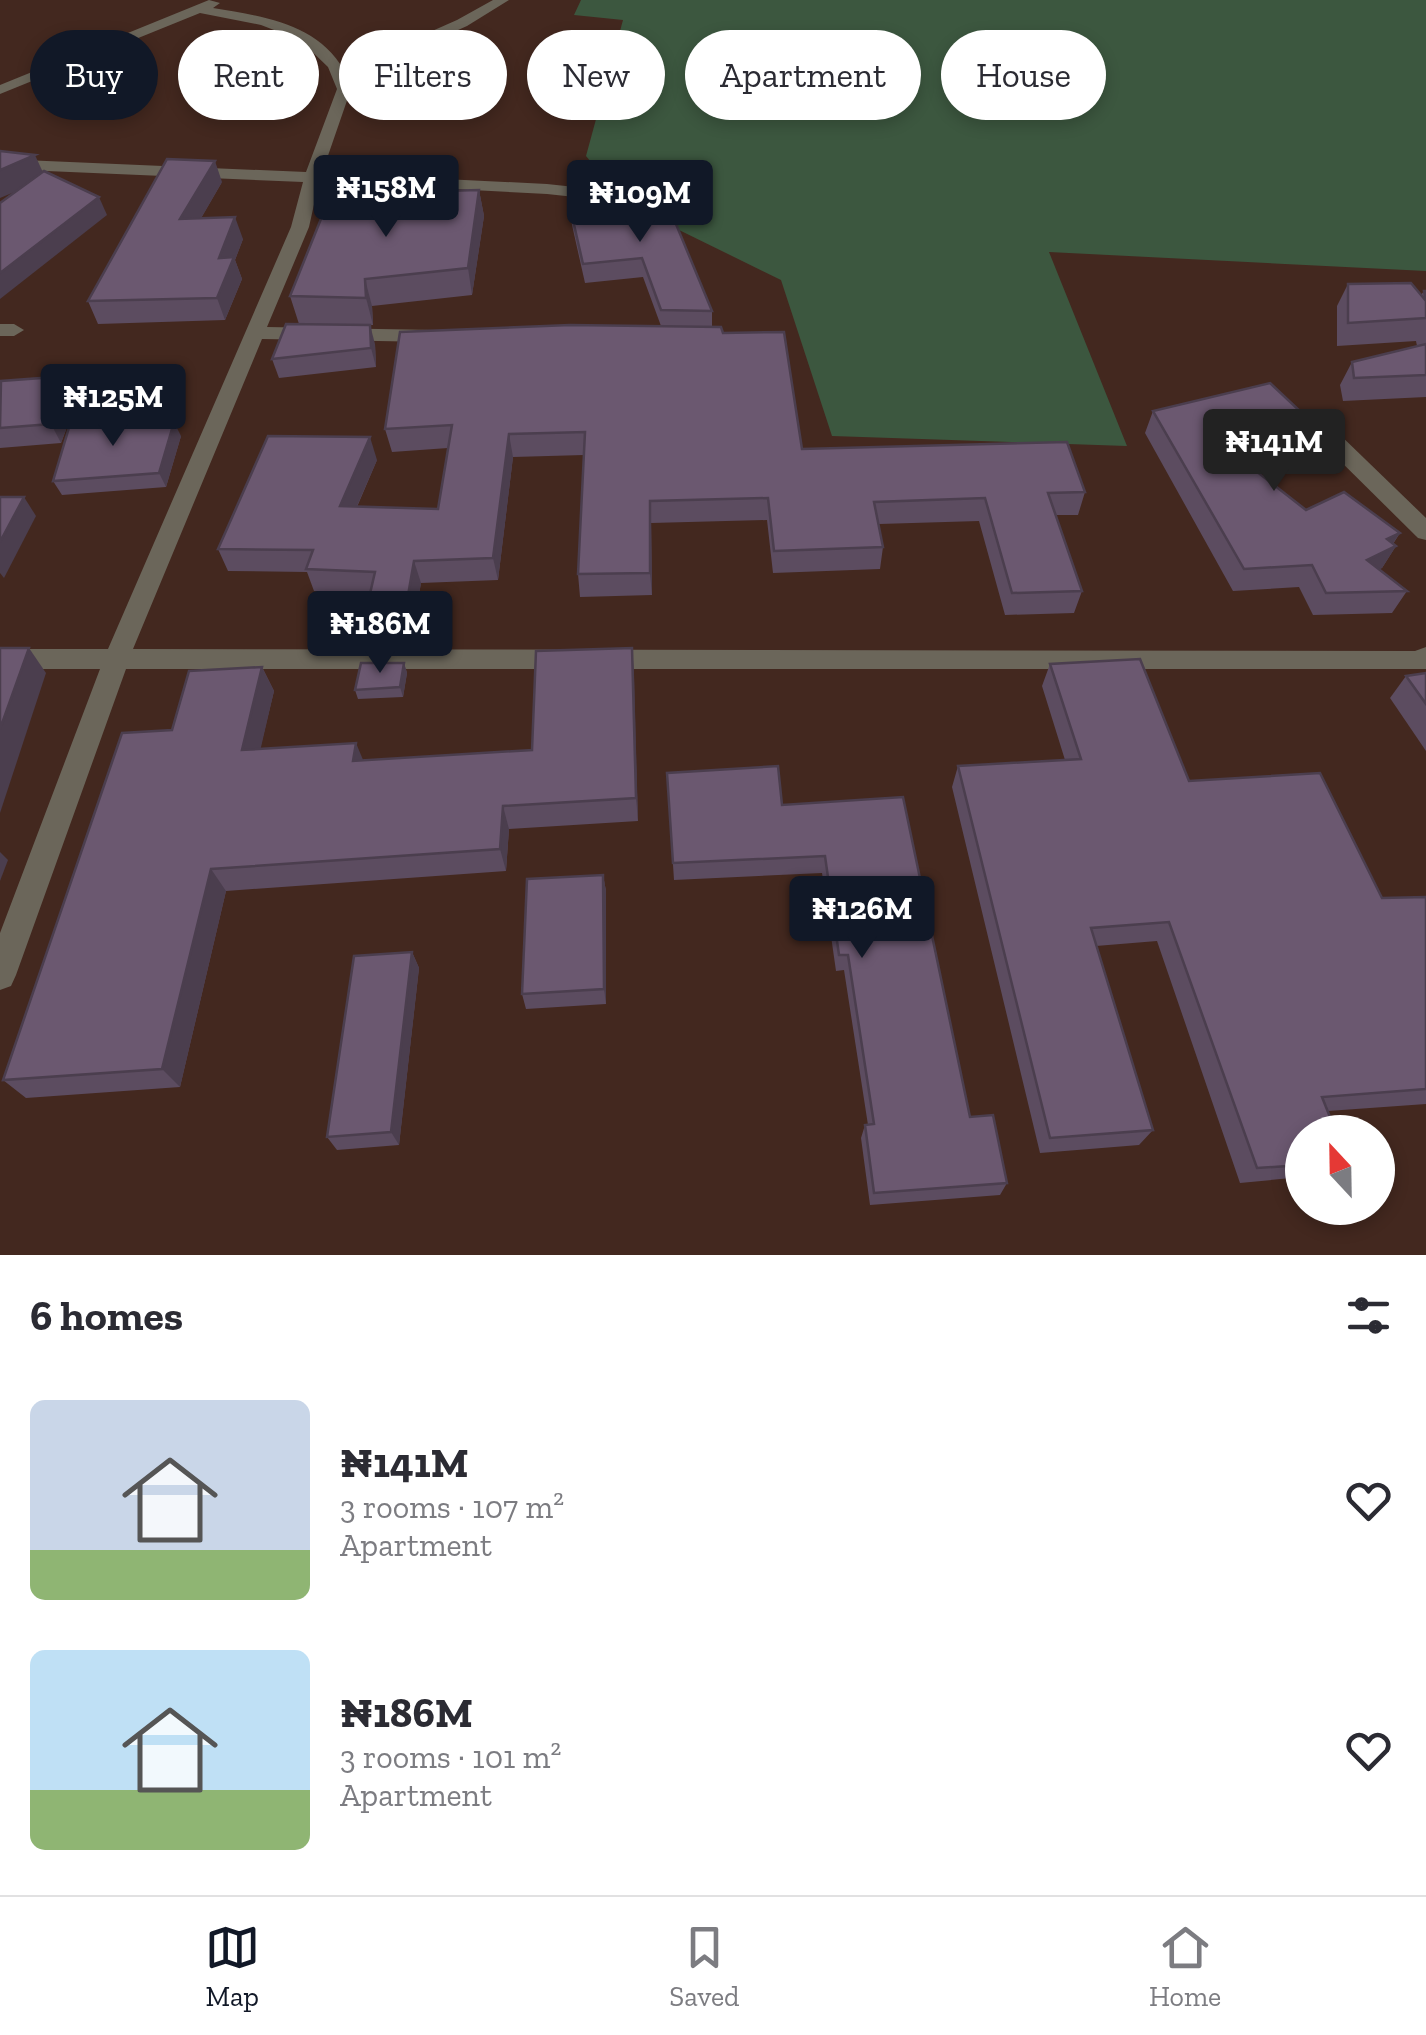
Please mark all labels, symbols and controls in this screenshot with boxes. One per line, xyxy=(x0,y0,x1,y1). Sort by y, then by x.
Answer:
chip: Buy xyxy=(30,30,158,120)
chip: Rent xyxy=(178,30,319,120)
chip: Filters xyxy=(339,30,507,120)
chip: New xyxy=(527,30,665,120)
chip: Apartment xyxy=(685,30,921,120)
chip: House xyxy=(941,30,1106,120)
pin: ₦158M xyxy=(316,155,456,240)
pin: ₦109M xyxy=(570,160,710,245)
text: ₦158M xyxy=(336,168,436,206)
text: ₦109M xyxy=(589,173,691,211)
pin: ₦125M xyxy=(43,364,183,449)
text: ₦125M xyxy=(63,377,163,415)
pin: ₦141M xyxy=(1204,409,1344,494)
text: ₦141M xyxy=(1225,422,1323,460)
pin: ₦186M xyxy=(310,591,450,676)
text: ₦186M xyxy=(329,604,431,642)
pin: ₦126M xyxy=(792,876,932,961)
text: ₦126M xyxy=(811,889,913,927)
north arrow xyxy=(1285,1115,1395,1225)
map controls xyxy=(1285,1115,1395,1225)
icon: filters xyxy=(1341,1288,1396,1343)
text: 6 homes xyxy=(30,1290,183,1341)
text: ₦141M xyxy=(340,1437,469,1488)
icon: home xyxy=(110,1440,230,1560)
icon: heart xyxy=(1341,1473,1396,1528)
text: 3 rooms · 107 m² xyxy=(340,1488,564,1526)
text: Apartment xyxy=(340,1526,492,1564)
text: ₦186M xyxy=(340,1687,473,1738)
icon: home xyxy=(110,1690,230,1810)
icon: heart xyxy=(1341,1723,1396,1778)
text: 3 rooms · 101 m² xyxy=(340,1738,561,1776)
text: Apartment xyxy=(340,1776,492,1814)
tab: Map xyxy=(205,1920,260,2013)
tab: Saved xyxy=(669,1920,739,2013)
tab: Home xyxy=(1149,1920,1221,2013)

